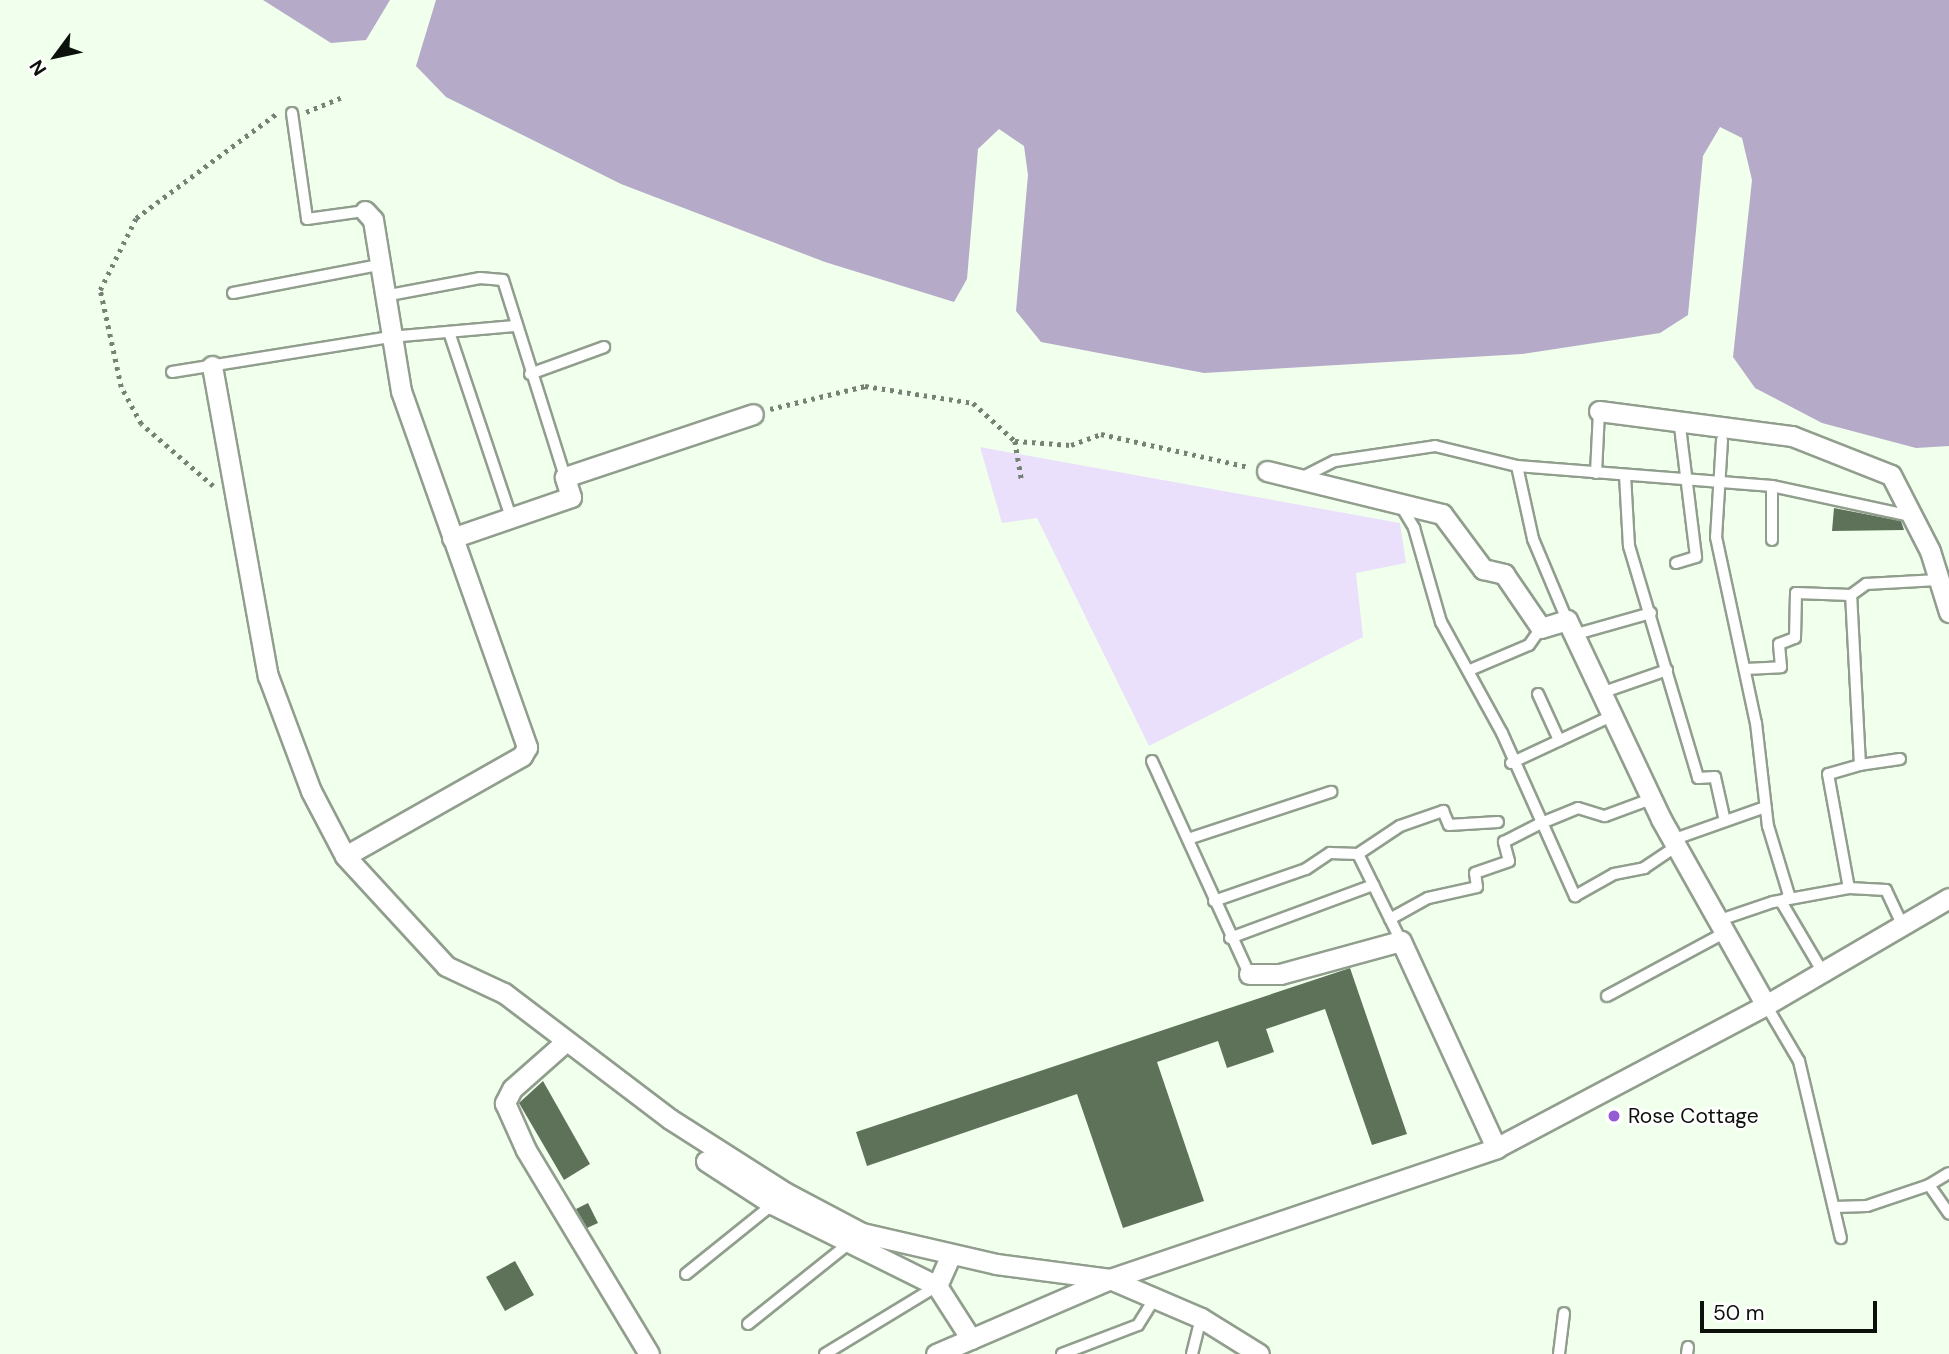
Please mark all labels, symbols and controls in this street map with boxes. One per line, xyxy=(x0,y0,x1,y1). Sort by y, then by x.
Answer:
north arrow xyxy=(21,21,91,91)
text: N xyxy=(24,55,52,80)
place label: Rose Cottage xyxy=(1628,1103,1759,1129)
marker: Rose Cottage xyxy=(1606,1108,1622,1124)
scale bar xyxy=(1704,1288,1881,1332)
text: 50 m xyxy=(1713,1299,1764,1327)

